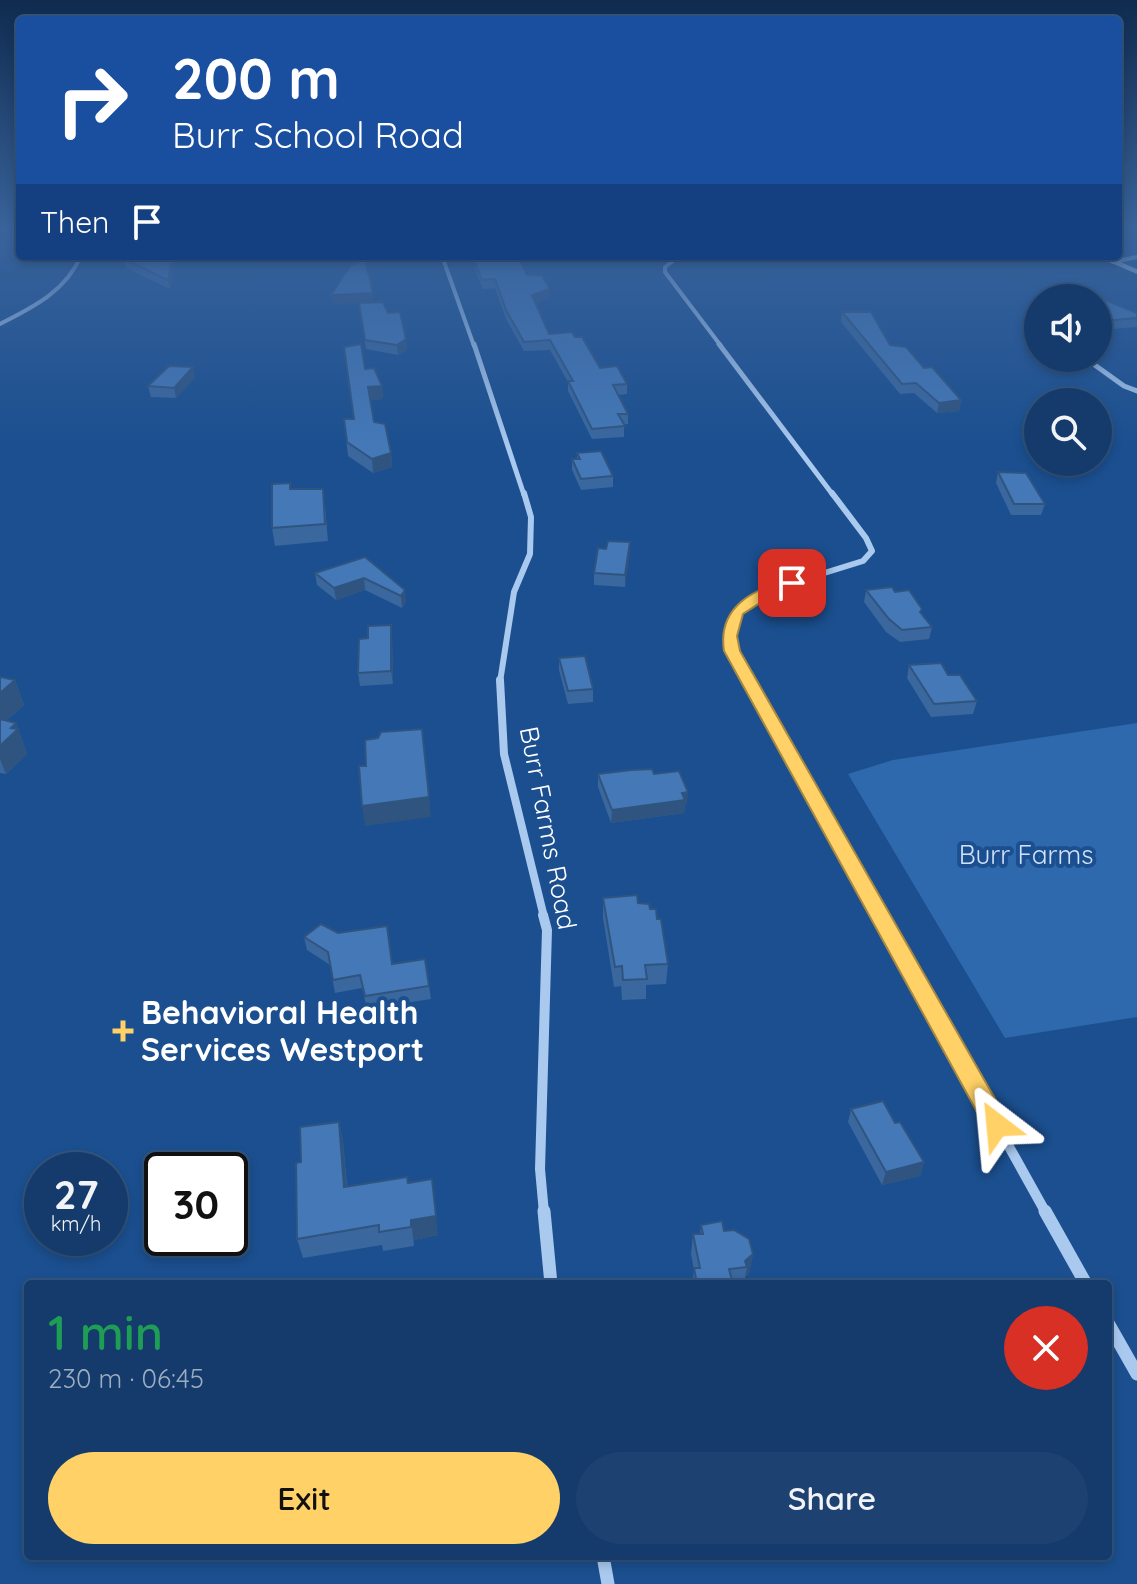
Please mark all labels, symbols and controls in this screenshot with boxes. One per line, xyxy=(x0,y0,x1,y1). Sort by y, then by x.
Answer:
text: 200 m xyxy=(172,43,340,113)
icon: right xyxy=(40,48,144,152)
text: Burr School Road xyxy=(172,112,464,157)
icon: arrive xyxy=(125,200,169,244)
text: Then xyxy=(40,203,109,241)
map controls xyxy=(1024,284,1112,476)
button: sound xyxy=(1024,284,1112,372)
button: search xyxy=(1024,388,1112,476)
pin xyxy=(758,549,826,617)
icon: arrive xyxy=(770,561,814,605)
street label: Burr Farms Road xyxy=(513,723,584,932)
park label: Burr Farms xyxy=(959,838,1093,871)
place label: Behavioral Health Services Westport xyxy=(141,992,424,1069)
marker: Behavioral Health Services Westport xyxy=(112,1020,134,1042)
position arrow xyxy=(955,1083,1039,1167)
speed limit sign: 30 xyxy=(144,1152,248,1256)
text: 27 xyxy=(54,1169,98,1219)
text: km/h xyxy=(51,1211,101,1236)
text: 1 min xyxy=(48,1302,163,1362)
button: close xyxy=(1004,1306,1088,1390)
text: 230 m · 06:45 xyxy=(48,1362,204,1395)
button: Exit xyxy=(48,1452,560,1544)
button: Share xyxy=(576,1452,1088,1544)

